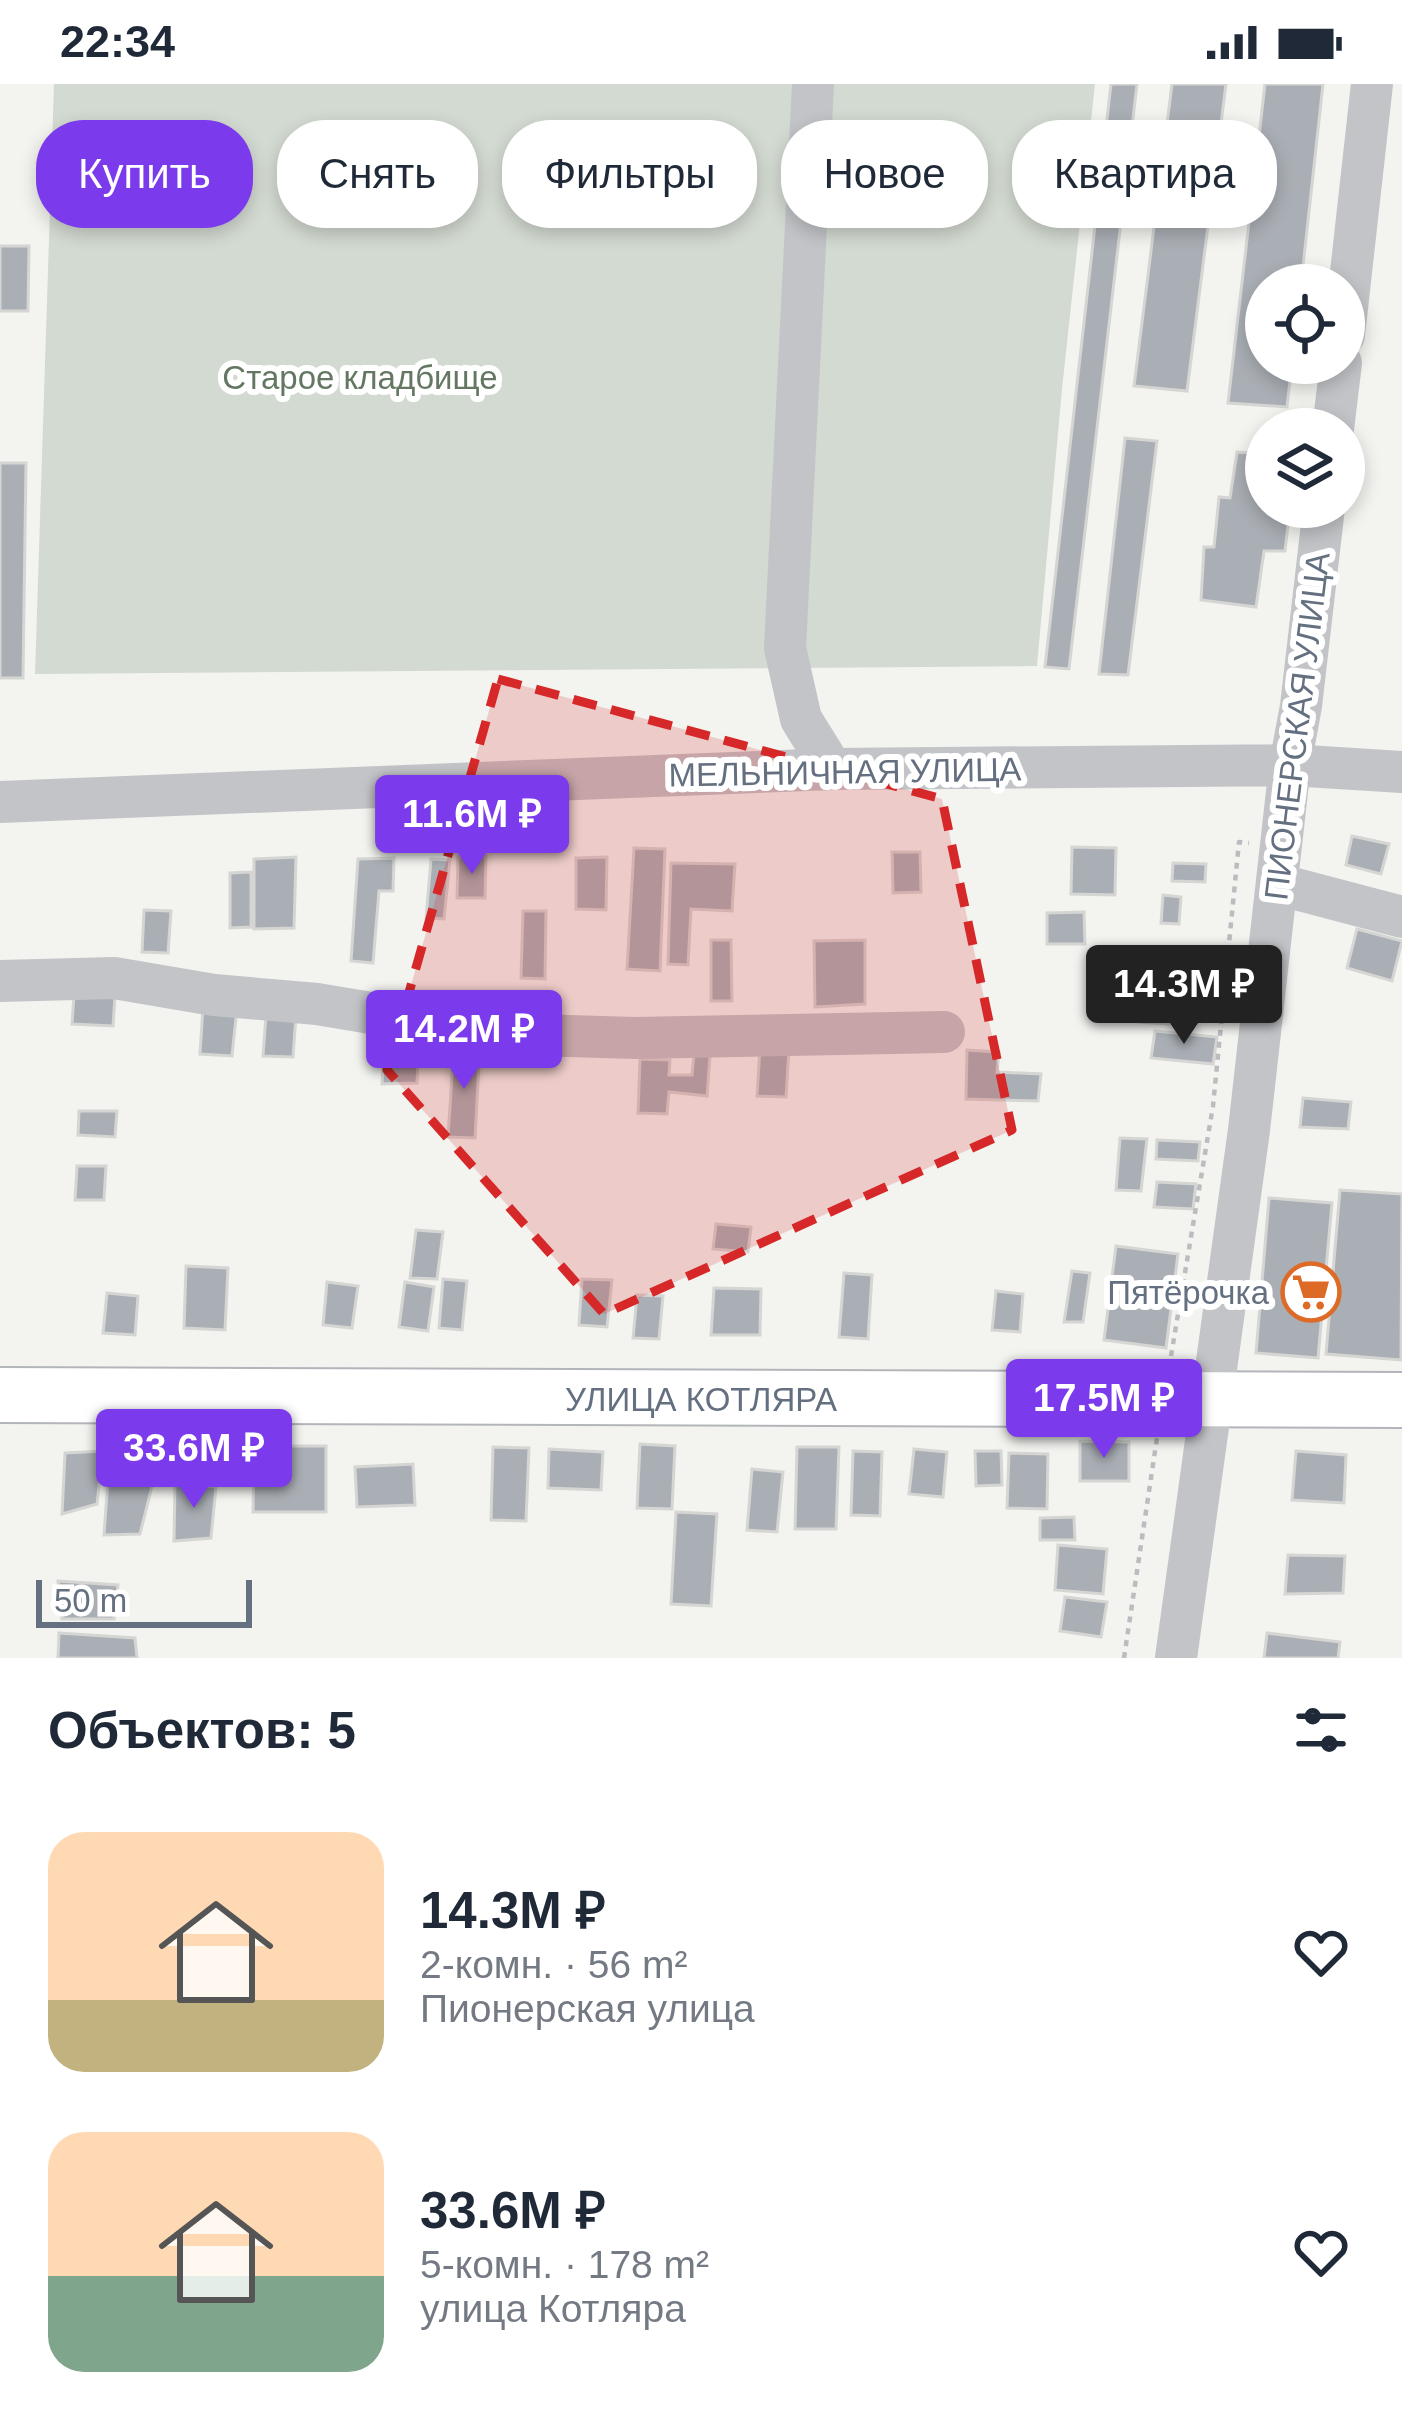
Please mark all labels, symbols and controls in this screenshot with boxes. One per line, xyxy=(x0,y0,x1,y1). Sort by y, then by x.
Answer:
text: 22:34 xyxy=(60,16,175,67)
chip: Купить xyxy=(36,120,253,228)
chip: Снять xyxy=(277,120,478,228)
chip: Фильтры xyxy=(502,120,757,228)
chip: Новое xyxy=(781,120,988,228)
chip: Квартира xyxy=(1012,120,1277,228)
map controls xyxy=(1245,264,1365,528)
button: locate xyxy=(1245,264,1365,384)
park label: Старое кладбище xyxy=(222,359,498,396)
button: layers xyxy=(1245,408,1365,528)
street label: ПИОНЕРСКАЯ УЛИЦА xyxy=(1257,550,1337,902)
street label: МЕЛЬНИЧНАЯ УЛИЦА xyxy=(668,750,1022,794)
pin: 11.6M ₽ xyxy=(361,775,583,877)
text: 11.6M ₽ xyxy=(402,792,542,835)
pin: 14.3M ₽ xyxy=(1073,945,1295,1047)
text: 14.3M ₽ xyxy=(1113,962,1255,1005)
pin: 14.2M ₽ xyxy=(353,990,575,1092)
text: 14.2M ₽ xyxy=(393,1007,535,1050)
supermarket icon: Пятёрочка xyxy=(1280,1261,1342,1323)
place label: Пятёрочка xyxy=(1107,1274,1270,1311)
pin: 17.5M ₽ xyxy=(993,1359,1215,1461)
text: 17.5M ₽ xyxy=(1033,1376,1175,1419)
street label: УЛИЦА КОТЛЯРА xyxy=(565,1381,837,1418)
pin: 33.6M ₽ xyxy=(83,1409,305,1511)
text: 33.6M ₽ xyxy=(123,1426,265,1469)
scale bar xyxy=(36,1574,252,1627)
text: 50 m xyxy=(54,1582,127,1619)
icon: filters xyxy=(1288,1697,1354,1763)
text: Объектов: 5 xyxy=(48,1702,356,1759)
icon: home xyxy=(144,1880,288,2024)
text: 14.3M ₽ xyxy=(420,1882,606,1939)
icon: heart xyxy=(1288,1919,1354,1985)
text: 2-комн. · 56 m² xyxy=(420,1943,687,1986)
text: Пионерская улица xyxy=(420,1987,755,2030)
icon: home xyxy=(144,2180,288,2324)
text: 33.6M ₽ xyxy=(420,2182,606,2239)
icon: heart xyxy=(1288,2219,1354,2285)
text: 5-комн. · 178 m² xyxy=(420,2243,709,2286)
text: улица Котляра xyxy=(420,2287,686,2330)

